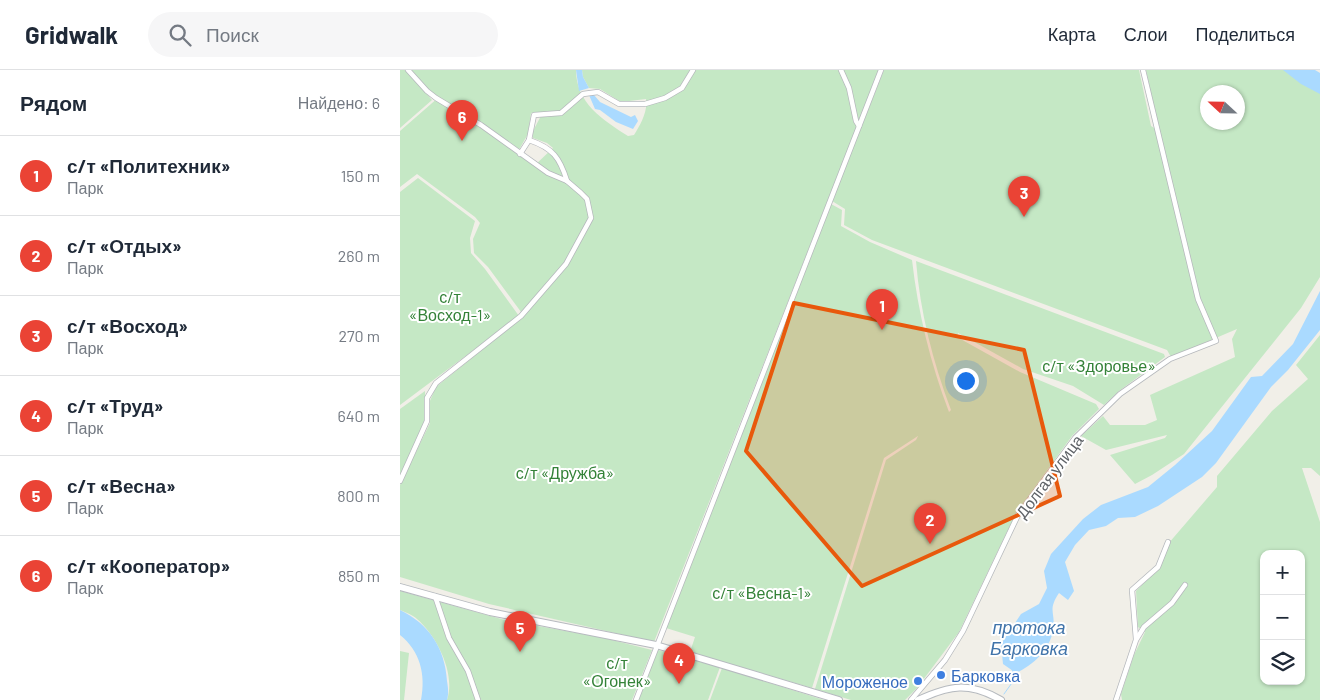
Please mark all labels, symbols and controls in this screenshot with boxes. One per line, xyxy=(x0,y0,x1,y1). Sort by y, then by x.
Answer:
search box xyxy=(148,12,498,57)
text: Gridwalk xyxy=(25,20,118,49)
icon: search xyxy=(166,21,194,49)
text: Поиск xyxy=(206,23,259,46)
text: Карта xyxy=(1048,23,1096,45)
text: Слои xyxy=(1124,23,1168,45)
text: Поделиться xyxy=(1196,23,1295,45)
north arrow xyxy=(1200,85,1245,130)
text: Рядом xyxy=(20,90,87,115)
text: Найдено: 6 xyxy=(298,93,380,112)
pin: 6 xyxy=(446,100,478,141)
text: с/т «Политехник» xyxy=(67,154,230,177)
text: 1 xyxy=(33,166,39,185)
text: 150 m xyxy=(341,166,380,185)
pin: 3 xyxy=(1008,176,1040,217)
text: Парк xyxy=(67,178,103,197)
text: с/т «Отдых» xyxy=(67,234,182,257)
text: 2 xyxy=(32,246,40,265)
text: 260 m xyxy=(338,246,380,265)
text: Парк xyxy=(67,258,103,277)
park label: с/т «Восход-1» xyxy=(409,287,491,324)
pin: 1 xyxy=(866,289,898,330)
text: с/т «Восход» xyxy=(67,314,188,337)
text: 3 xyxy=(32,326,40,345)
text: 270 m xyxy=(338,326,380,345)
text: Парк xyxy=(67,338,103,357)
park label: с/т «Здоровье» xyxy=(1042,356,1156,375)
your location xyxy=(953,368,979,394)
text: с/т «Труд» xyxy=(67,394,163,417)
text: 4 xyxy=(31,406,41,425)
text: 640 m xyxy=(337,406,380,425)
text: Парк xyxy=(67,418,103,437)
street label: Долгая улица xyxy=(1012,431,1086,521)
park label: с/т «Дружба» xyxy=(516,463,614,482)
text: с/т «Весна» xyxy=(67,474,176,497)
text: 5 xyxy=(32,486,40,505)
text: 800 m xyxy=(337,486,380,505)
text: Парк xyxy=(67,498,103,517)
pin: 2 xyxy=(914,503,946,544)
map controls xyxy=(1260,550,1305,685)
button: + xyxy=(1260,550,1305,595)
text: с/т «Кооператор» xyxy=(67,554,230,577)
text: 6 xyxy=(32,566,40,585)
text: 850 m xyxy=(338,566,380,585)
text: Парк xyxy=(67,578,103,597)
park label: с/т «Весна-1» xyxy=(712,583,812,602)
button: − xyxy=(1260,595,1305,640)
pin: 5 xyxy=(504,611,536,652)
water label: протока Барковка xyxy=(990,616,1068,659)
button: layers xyxy=(1260,640,1305,685)
pin: 4 xyxy=(663,643,695,684)
park label: с/т «Огонек» xyxy=(583,653,651,690)
place label: Барковка xyxy=(951,666,1020,685)
marker: Барковка xyxy=(935,669,947,681)
place label: Мороженое xyxy=(822,672,908,691)
marker: Мороженое xyxy=(912,675,924,687)

